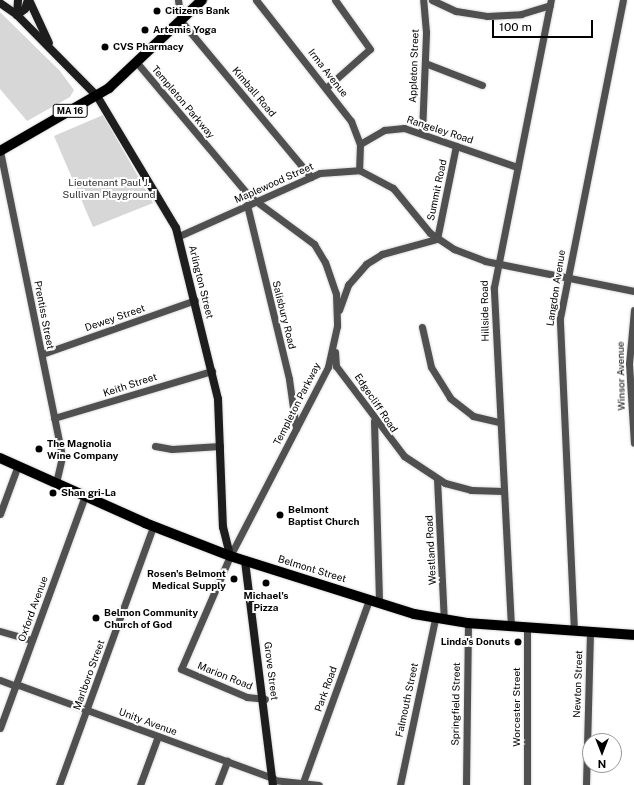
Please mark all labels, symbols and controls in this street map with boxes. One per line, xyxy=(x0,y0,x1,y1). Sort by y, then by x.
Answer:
place label: Citizens Bank xyxy=(165,5,230,17)
marker: Citizens Bank xyxy=(152,6,162,16)
scale bar xyxy=(494,12,595,38)
text: 100 m xyxy=(499,20,532,34)
place label: Artemis Yoga xyxy=(153,24,216,36)
marker: Artemis Yoga xyxy=(140,25,150,35)
street label: Appleton Street xyxy=(407,29,421,103)
place label: CVS Pharmacy xyxy=(113,41,184,53)
marker: CVS Pharmacy xyxy=(100,42,110,52)
street label: Irma Avenue xyxy=(306,47,350,99)
street label: Templeton Parkway xyxy=(149,63,217,141)
street label: Kimball Road xyxy=(230,65,278,119)
road number: MA 16 xyxy=(52,104,88,118)
street label: Rangeley Road xyxy=(405,114,475,146)
street label: Summit Road xyxy=(425,158,449,222)
street label: Maplewood Street xyxy=(233,160,315,206)
park label: Lieutenant Paul J. Sullivan Playground xyxy=(63,176,155,200)
street label: Arlington Street xyxy=(186,244,216,320)
street label: Langdon Avenue xyxy=(544,249,568,327)
street label: Prentiss Street xyxy=(31,280,57,350)
street label: Salisbury Road xyxy=(270,280,298,350)
street label: Hillside Road xyxy=(478,280,492,342)
street label: Dewey Street xyxy=(83,302,147,334)
street label: Winsor Avenue xyxy=(614,341,628,411)
street label: Templeton Parkway xyxy=(271,361,323,447)
street label: Keith Street xyxy=(102,371,158,399)
street label: Edgecliff Road xyxy=(352,371,400,435)
place label: The Magnolia Wine Company xyxy=(47,437,118,460)
marker: The Magnolia Wine Company xyxy=(34,444,44,454)
place label: Shan gri-La xyxy=(61,487,116,499)
marker: Shan gri-La xyxy=(48,488,58,498)
place label: Belmont Baptist Church xyxy=(288,503,359,526)
marker: Belmont Baptist Church xyxy=(275,510,285,520)
street label: Westland Road xyxy=(423,515,439,585)
street label: Belmont Street xyxy=(276,553,348,585)
place label: Rosen's Belmont Medical Supply xyxy=(147,567,226,590)
marker: Rosen's Belmont Medical Supply xyxy=(229,574,239,584)
street label: Oxford Avenue xyxy=(16,575,50,643)
marker: Michael's Pizza xyxy=(261,578,271,588)
place label: Michael's Pizza xyxy=(244,589,288,612)
place label: Belmon Community Church of God xyxy=(104,606,198,630)
marker: Belmon Community Church of God xyxy=(91,613,101,623)
place label: Linda's Donuts xyxy=(441,636,510,648)
marker: Linda's Donuts xyxy=(513,637,523,647)
street label: Marlboro Street xyxy=(71,638,107,712)
street label: Grove Street xyxy=(261,641,281,701)
street label: Newton Street xyxy=(571,650,585,718)
street label: Marion Road xyxy=(196,660,254,692)
street label: Falmouth Street xyxy=(393,662,421,738)
street label: Springfield Street xyxy=(449,662,463,746)
street label: Park Road xyxy=(312,665,340,713)
street label: Worcester Street xyxy=(511,667,523,747)
street label: Unity Avenue xyxy=(117,706,179,738)
north arrow xyxy=(582,733,622,773)
text: N xyxy=(598,758,606,770)

